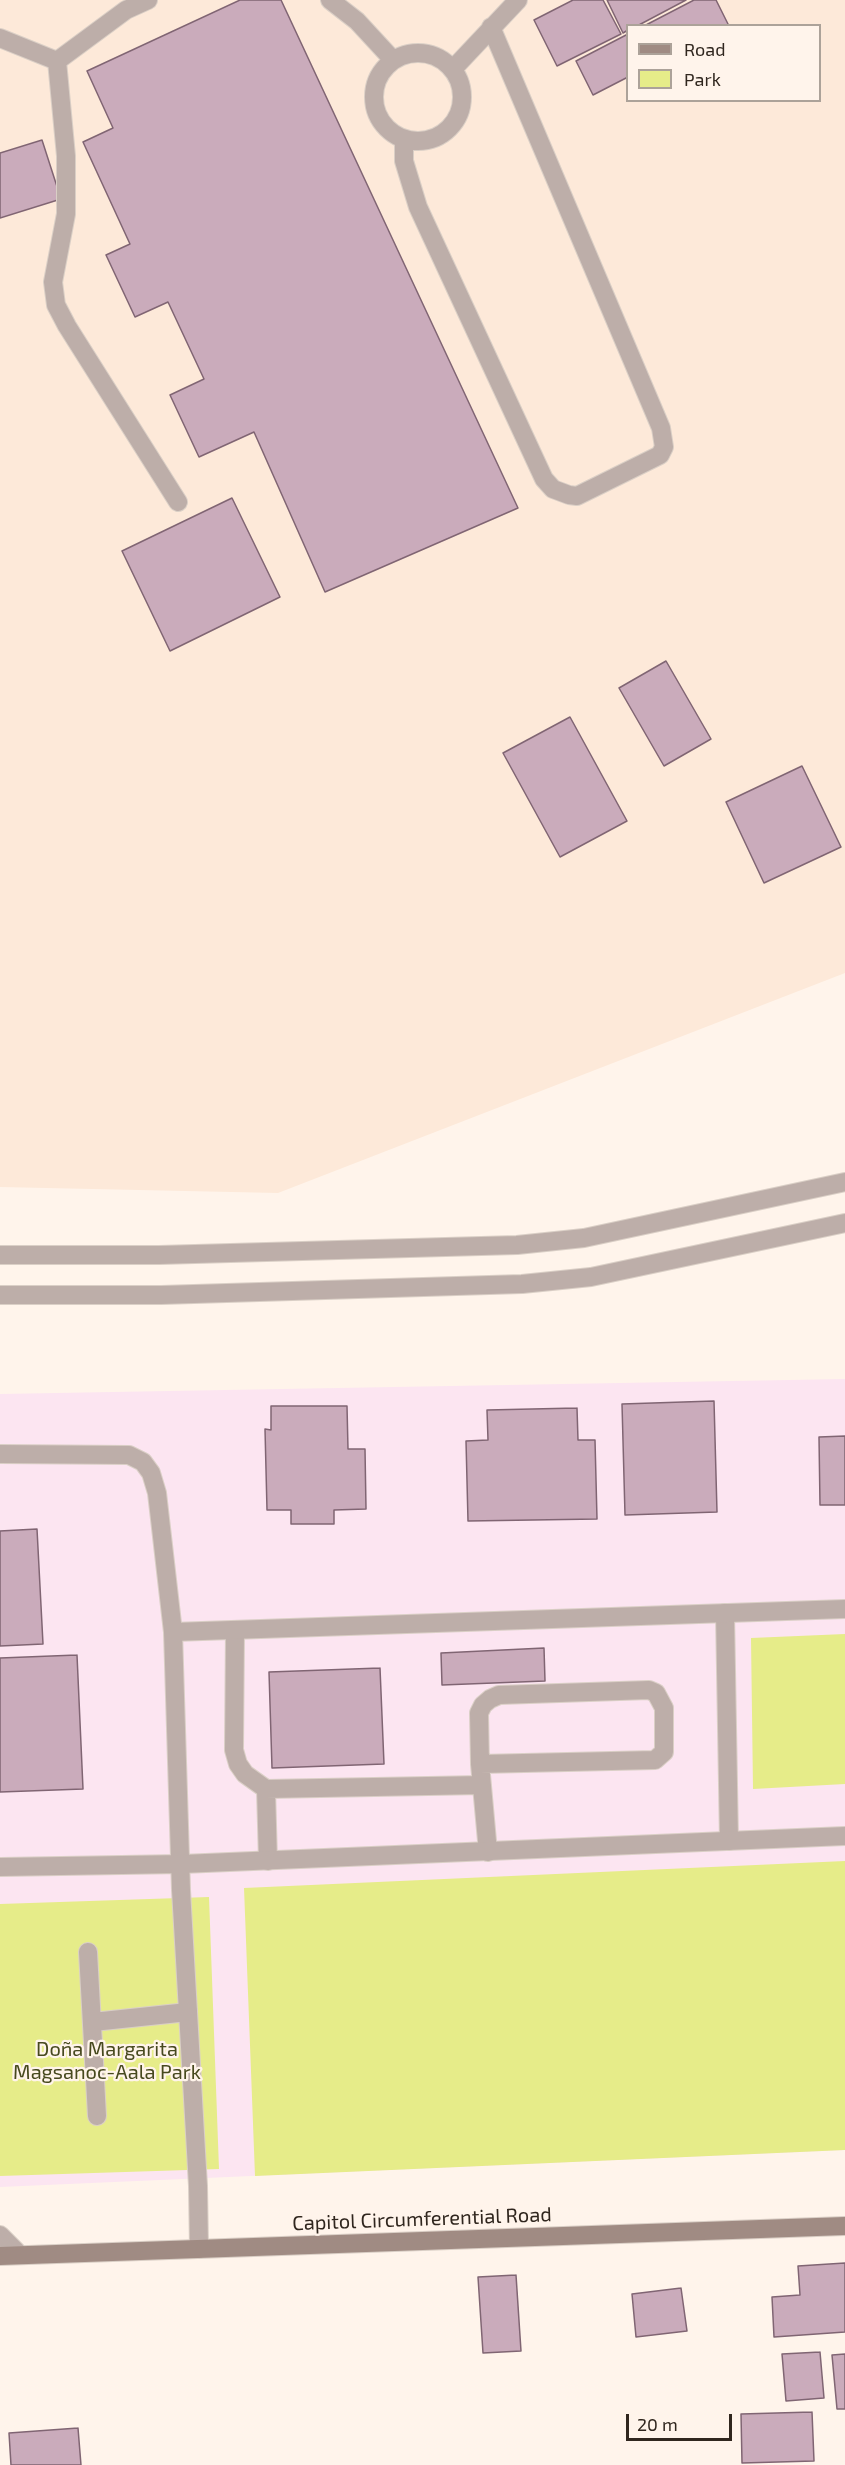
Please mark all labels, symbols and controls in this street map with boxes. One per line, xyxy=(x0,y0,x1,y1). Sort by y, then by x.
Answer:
legend xyxy=(626,24,821,102)
text: Road xyxy=(684,38,725,60)
text: Park xyxy=(684,68,721,90)
park label: Doña Margarita Magsanoc-Aala Park xyxy=(13,2037,201,2084)
street label: Capitol Circumferential Road xyxy=(292,2202,552,2236)
scale bar xyxy=(629,2402,736,2440)
text: 20 m xyxy=(637,2413,678,2435)

